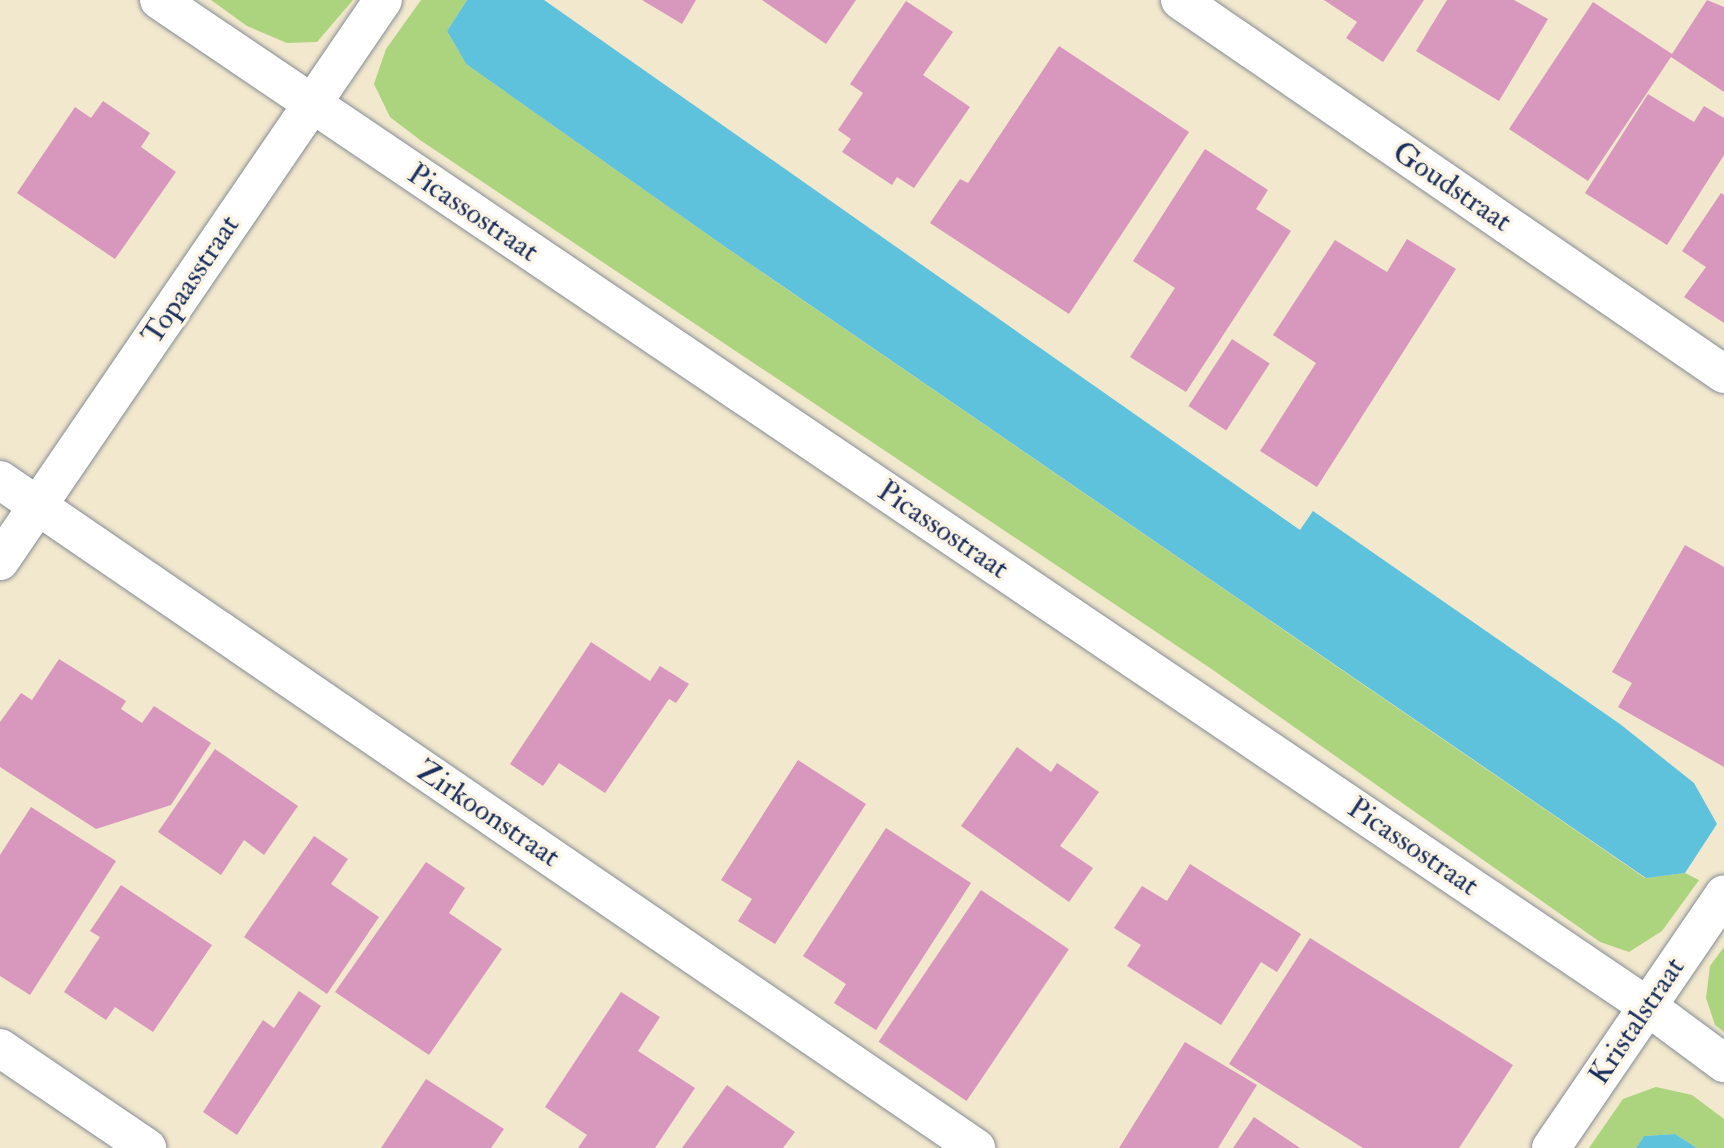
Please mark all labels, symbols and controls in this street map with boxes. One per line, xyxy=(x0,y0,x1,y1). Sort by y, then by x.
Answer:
street label: Goudstraat xyxy=(1386,134,1518,240)
street label: Picassostraat xyxy=(401,156,545,270)
street label: Topaasstraat xyxy=(135,208,247,352)
street label: Picassostraat xyxy=(871,473,1015,587)
street label: Zirkoonstraat xyxy=(409,753,567,875)
street label: Picassostraat xyxy=(1341,790,1485,904)
street label: Kristalstraat xyxy=(1581,951,1693,1091)

